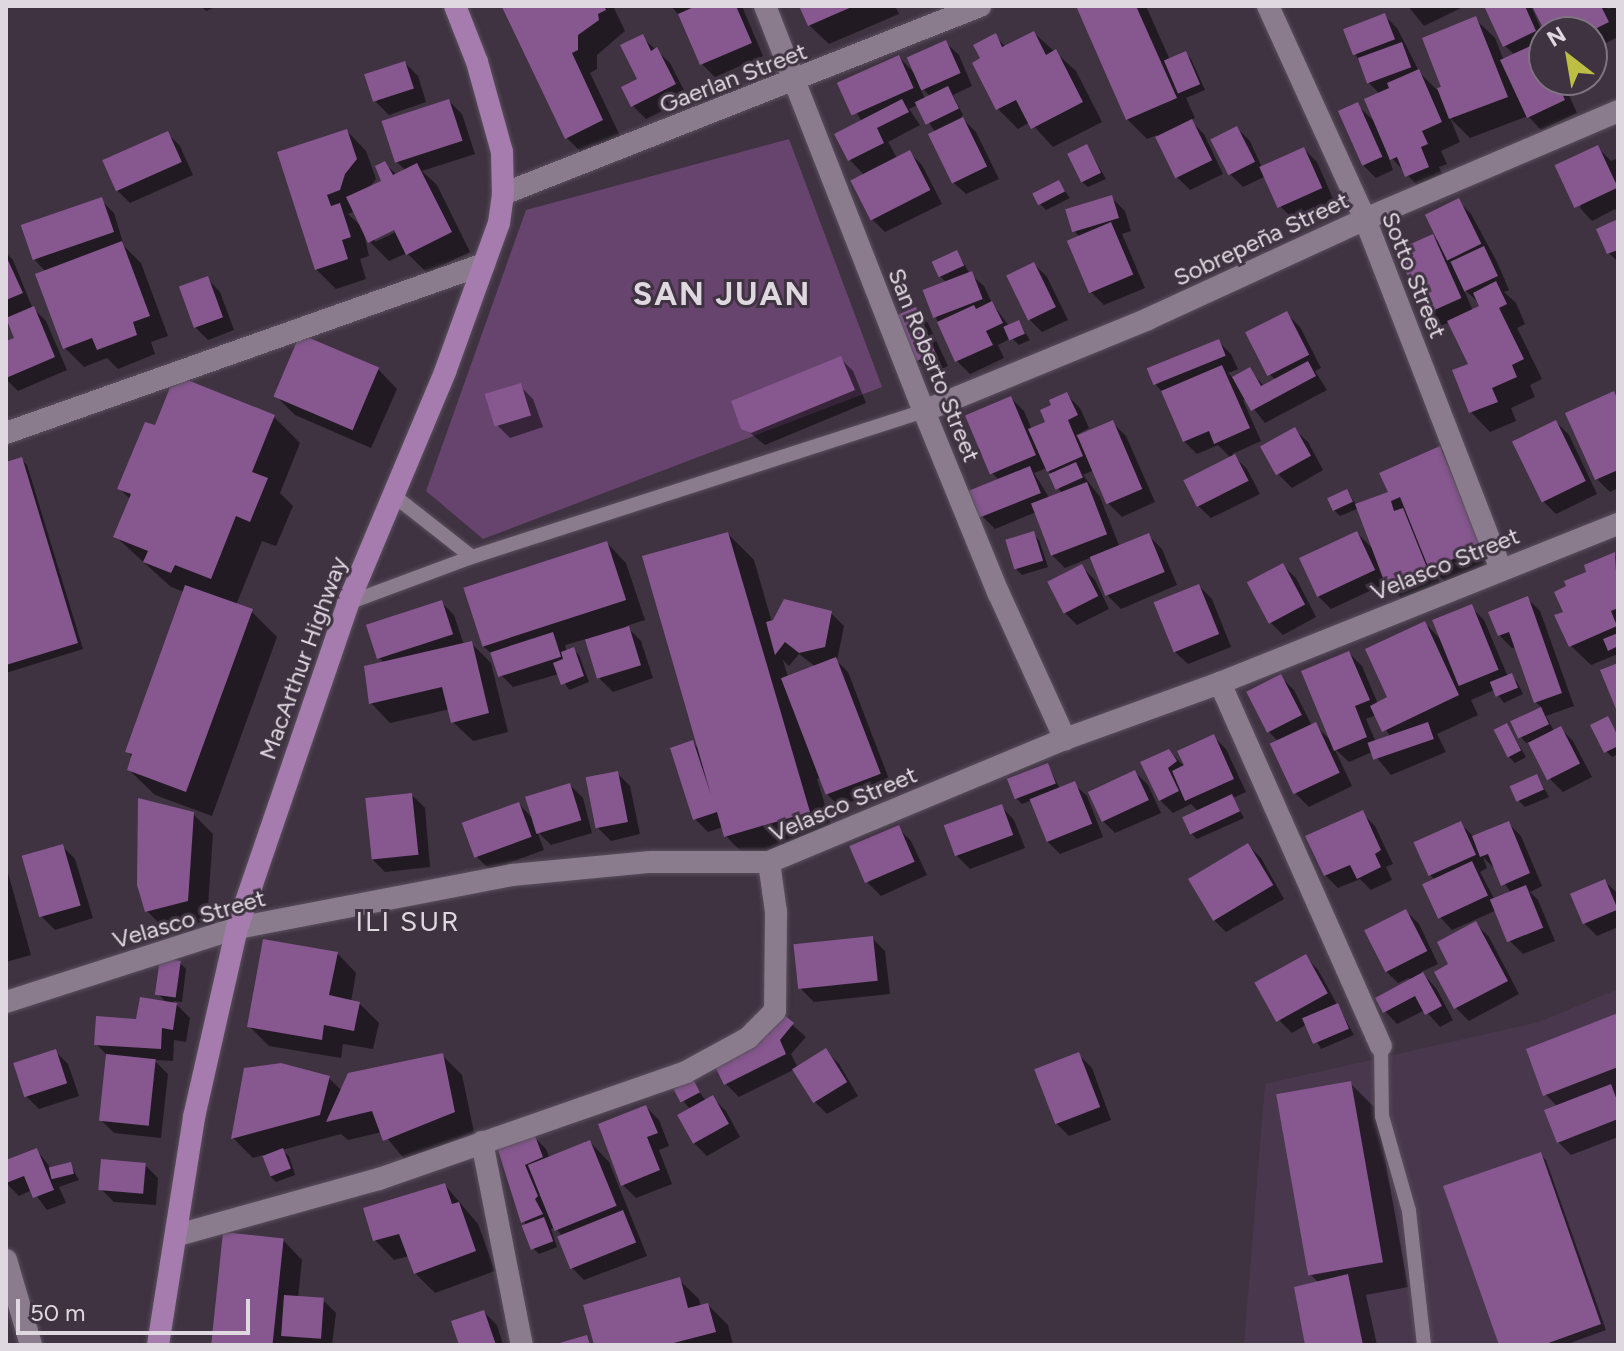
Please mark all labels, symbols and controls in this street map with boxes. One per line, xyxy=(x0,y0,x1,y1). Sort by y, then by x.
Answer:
north arrow xyxy=(1528,16,1608,96)
text: N xyxy=(1542,21,1571,53)
street label: Gaerlan Street xyxy=(655,37,811,119)
street label: Sobrepeña Street xyxy=(1169,186,1353,292)
street label: Sotto Street xyxy=(1376,208,1452,342)
street label: San Roberto Street xyxy=(882,264,986,466)
district label: SAN JUAN xyxy=(633,275,811,313)
street label: Velasco Street xyxy=(1367,521,1523,607)
street label: MacArthur Highway xyxy=(253,553,353,763)
street label: Velasco Street xyxy=(765,760,921,848)
street label: Velasco Street xyxy=(109,883,269,955)
district label: ILI SUR xyxy=(355,904,461,938)
scale bar xyxy=(20,1283,254,1333)
text: 50 m xyxy=(30,1298,86,1327)

